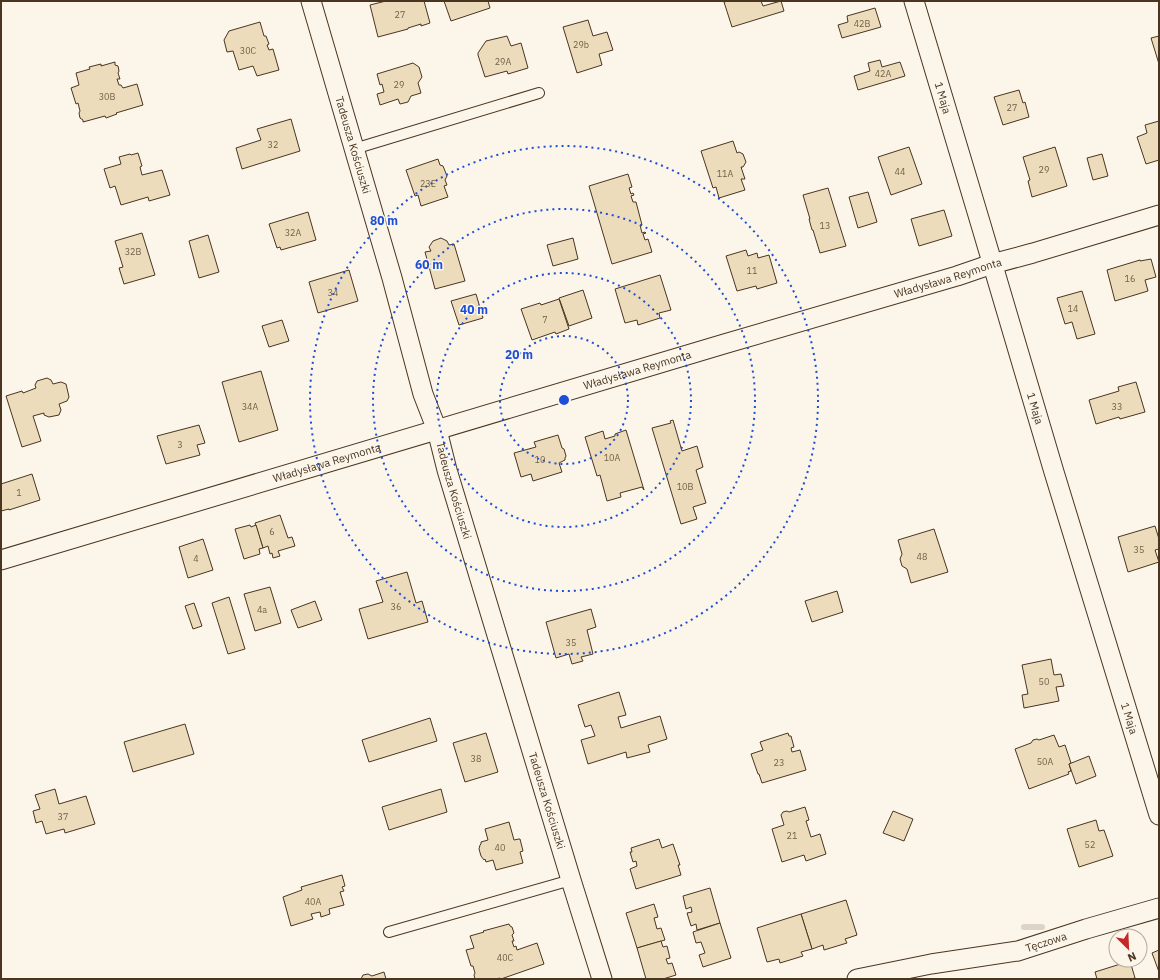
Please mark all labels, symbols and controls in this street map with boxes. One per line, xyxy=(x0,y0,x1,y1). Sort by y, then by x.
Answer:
house number: 27 xyxy=(395,9,405,20)
house number: 42B xyxy=(854,18,870,29)
house number: 29b xyxy=(573,39,589,50)
house number: 30C xyxy=(240,45,257,56)
house number: 29A xyxy=(495,56,512,67)
house number: 42A xyxy=(875,68,892,79)
house number: 29 xyxy=(394,79,404,90)
street label: 1 Maja xyxy=(932,80,954,116)
house number: 30B xyxy=(99,91,115,102)
street label: Tadeusza Kościuszki xyxy=(332,95,374,195)
house number: 27 xyxy=(1007,102,1017,113)
house number: 32 xyxy=(268,139,278,150)
house number: 29 xyxy=(1039,164,1049,175)
house number: 44 xyxy=(895,166,905,177)
house number: 11A xyxy=(717,168,734,179)
house number: 23E xyxy=(420,178,436,189)
text: 80 m xyxy=(370,213,398,228)
house number: 13 xyxy=(820,220,830,231)
house number: 32A xyxy=(285,227,302,238)
house number: 32B xyxy=(125,246,141,257)
street label: Władysława Reymonta xyxy=(892,255,1003,301)
text: 60 m xyxy=(415,257,443,272)
house number: 11 xyxy=(747,265,757,276)
house number: 16 xyxy=(1125,273,1135,284)
house number: 34 xyxy=(328,287,338,298)
text: 40 m xyxy=(460,302,488,317)
house number: 14 xyxy=(1068,303,1078,314)
house number: 7 xyxy=(542,314,548,325)
text: 20 m xyxy=(505,347,533,362)
street label: Władysława Reymonta xyxy=(582,347,693,393)
street label: 1 Maja xyxy=(1024,391,1047,426)
centre of rings xyxy=(557,393,571,407)
house number: 34A xyxy=(242,401,259,412)
house number: 33 xyxy=(1112,401,1122,412)
house number: 3 xyxy=(177,439,183,450)
street label: Władysława Reymonta xyxy=(271,440,382,485)
street label: Tadeusza Kościuszki xyxy=(433,440,474,541)
house number: 10A xyxy=(604,452,621,463)
house number: 10 xyxy=(535,454,545,465)
house number: 10B xyxy=(677,481,693,492)
house number: 1 xyxy=(16,487,22,498)
house number: 6 xyxy=(269,526,275,537)
house number: 35 xyxy=(1134,544,1144,555)
house number: 48 xyxy=(917,551,927,562)
house number: 4 xyxy=(193,553,199,564)
house number: 36 xyxy=(391,601,401,612)
house number: 4a xyxy=(257,604,267,615)
house number: 35 xyxy=(566,637,576,648)
house number: 50 xyxy=(1039,676,1049,687)
street label: 1 Maja xyxy=(1118,701,1141,736)
street label: Tadeusza Kościuszki xyxy=(526,750,568,851)
house number: 38 xyxy=(471,753,481,764)
house number: 50A xyxy=(1037,756,1054,767)
house number: 23 xyxy=(774,757,784,768)
house number: 37 xyxy=(58,811,68,822)
house number: 21 xyxy=(787,830,797,841)
house number: 52 xyxy=(1085,839,1095,850)
house number: 40 xyxy=(495,842,505,853)
house number: 40A xyxy=(305,896,322,907)
north arrow xyxy=(1108,928,1148,968)
street label: Tęczowa xyxy=(1024,929,1069,955)
text: N xyxy=(1126,949,1139,965)
house number: 40C xyxy=(497,952,514,963)

